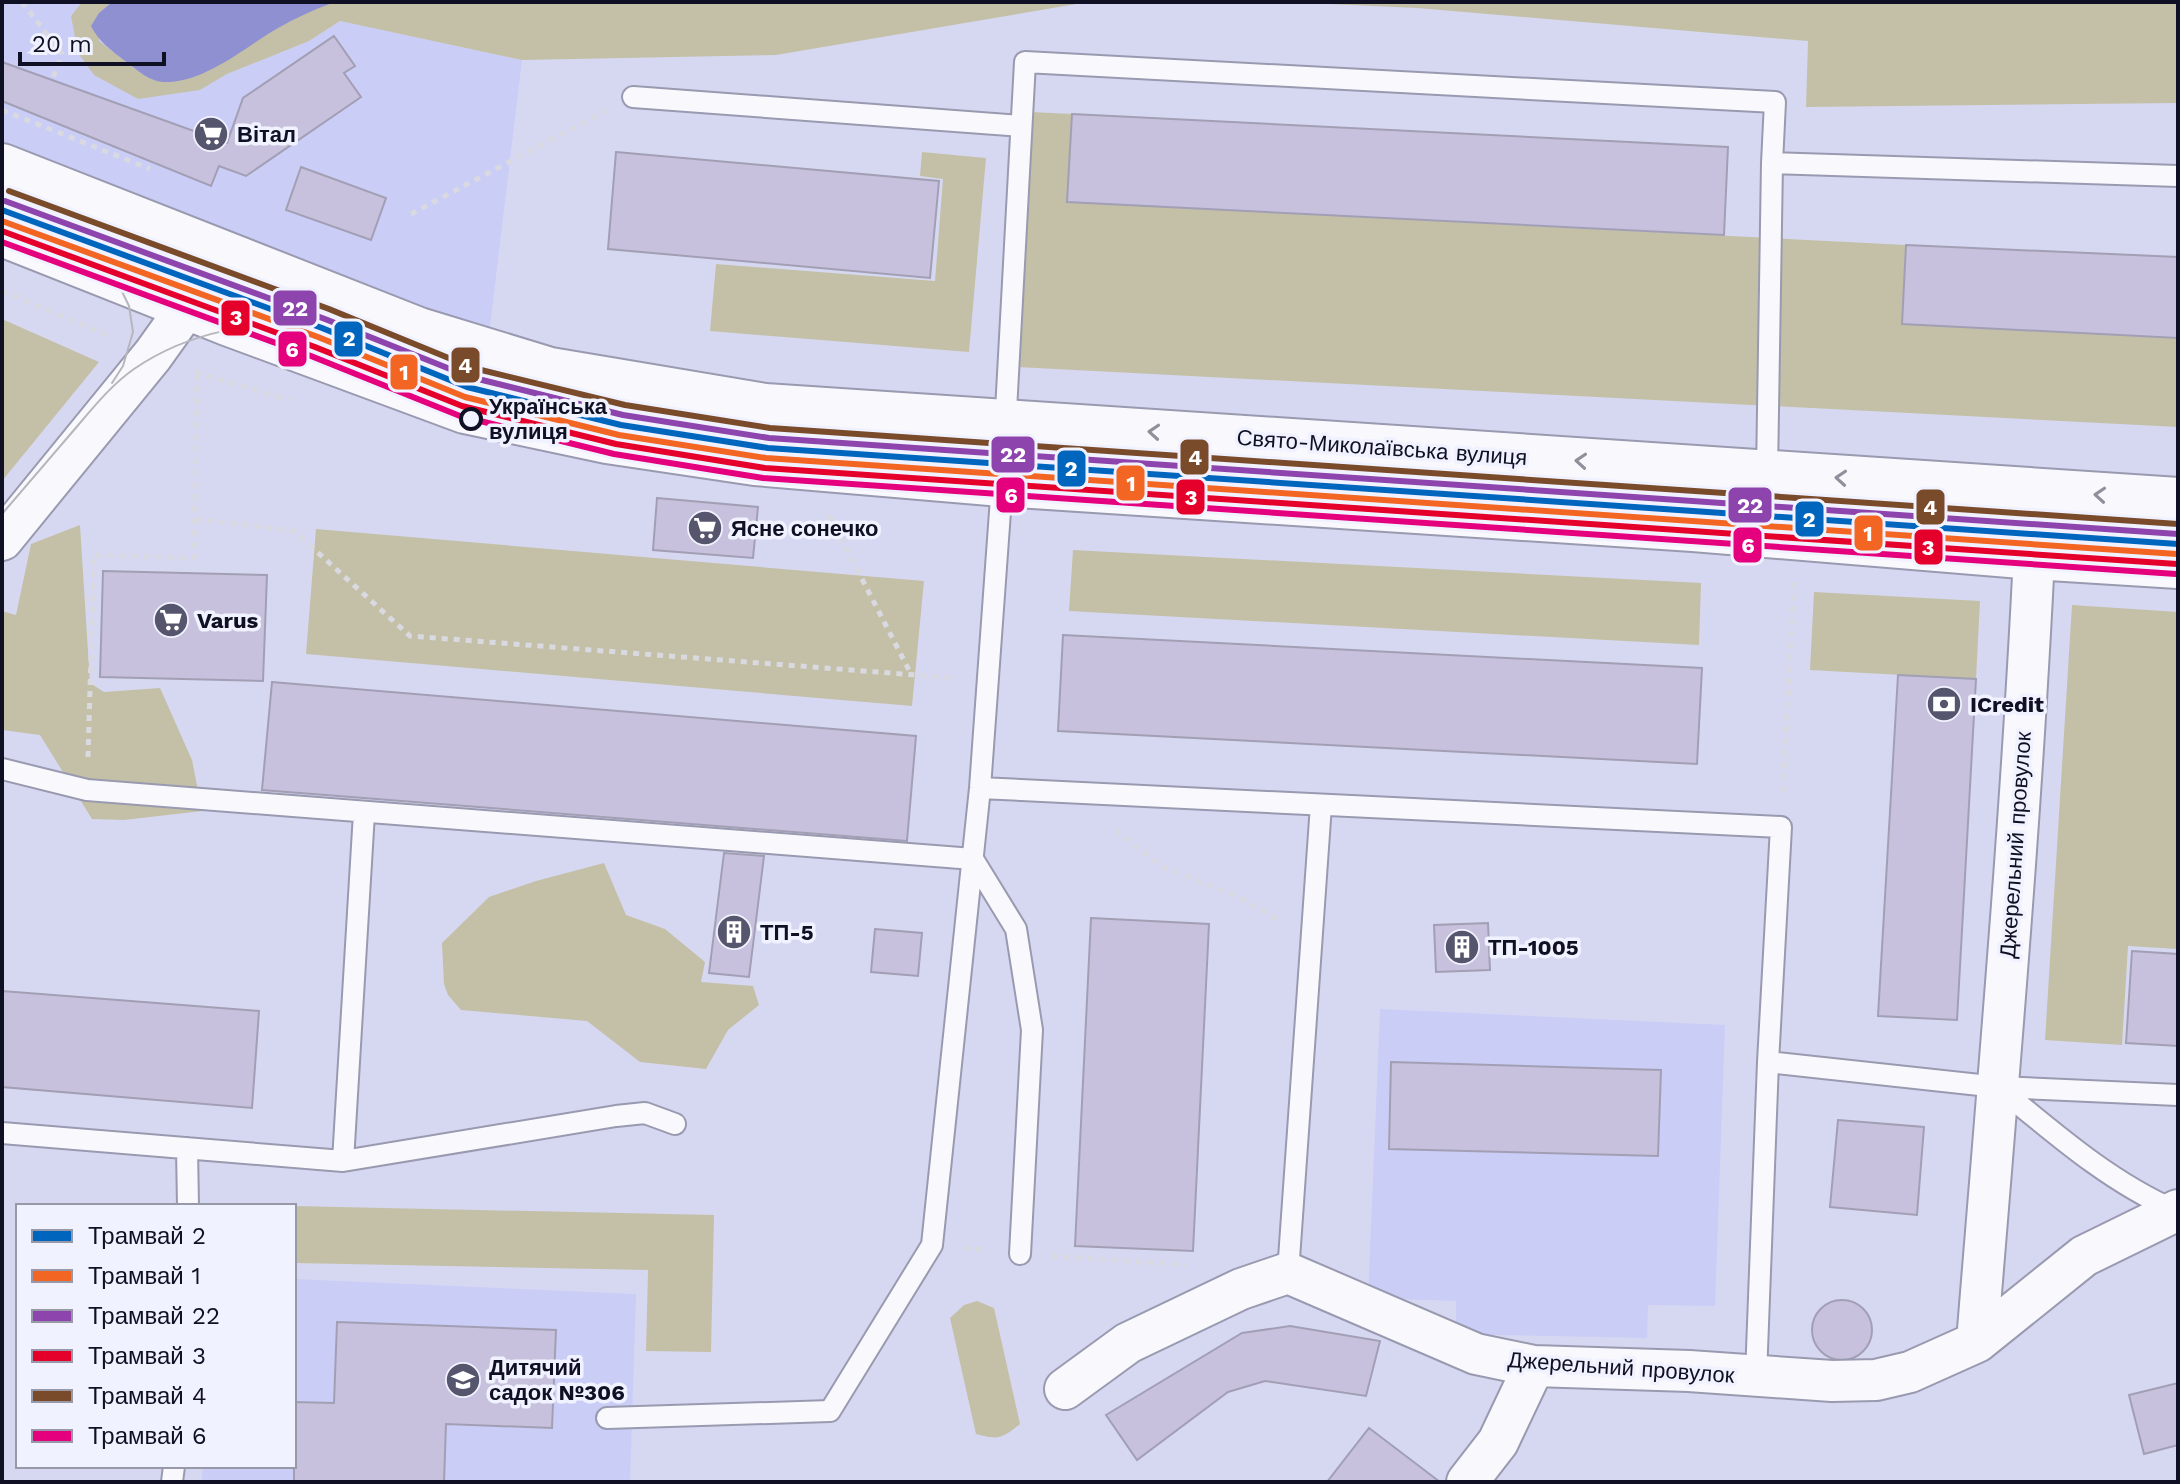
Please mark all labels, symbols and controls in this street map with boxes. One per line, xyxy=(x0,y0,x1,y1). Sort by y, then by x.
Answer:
scale bar xyxy=(20,16,164,66)
text: 20 m xyxy=(32,30,92,58)
supermarket icon: Вітал xyxy=(192,115,230,153)
place label: Вітал xyxy=(237,122,296,147)
line badge: 22 xyxy=(272,289,318,327)
text: 22 xyxy=(282,296,308,321)
line badge: 3 xyxy=(220,299,251,337)
text: 3 xyxy=(229,305,243,330)
line badge: 2 xyxy=(333,320,364,358)
text: 2 xyxy=(342,326,356,351)
line badge: 6 xyxy=(277,330,308,368)
text: 6 xyxy=(285,337,299,362)
line badge: 4 xyxy=(450,346,481,384)
line badge: 1 xyxy=(389,353,419,391)
text: 4 xyxy=(458,353,472,378)
text: 1 xyxy=(399,360,409,385)
place label: Українська вулиця xyxy=(489,394,608,444)
marker: Українська вулиця xyxy=(460,408,482,430)
one-way arrow xyxy=(1147,424,1160,441)
street label: Свято-Миколаївська вулиця xyxy=(1236,425,1528,470)
line badge: 22 xyxy=(990,435,1036,474)
line badge: 4 xyxy=(1179,438,1210,476)
text: 22 xyxy=(1000,442,1026,467)
text: 4 xyxy=(1188,445,1202,470)
line badge: 2 xyxy=(1056,449,1087,488)
one-way arrow xyxy=(1574,453,1587,470)
text: 2 xyxy=(1064,456,1078,481)
line badge: 1 xyxy=(1115,464,1146,502)
one-way arrow xyxy=(1834,470,1847,487)
text: 1 xyxy=(1126,471,1136,496)
line badge: 6 xyxy=(995,476,1026,514)
line badge: 3 xyxy=(1175,478,1206,516)
text: 6 xyxy=(1004,483,1018,508)
text: 3 xyxy=(1184,485,1198,510)
line badge: 22 xyxy=(1727,486,1773,524)
one-way arrow xyxy=(2093,487,2106,504)
line badge: 4 xyxy=(1915,488,1946,526)
text: 22 xyxy=(1737,493,1763,518)
text: 4 xyxy=(1923,495,1937,520)
line badge: 2 xyxy=(1794,500,1825,538)
text: 2 xyxy=(1802,507,1816,532)
supermarket icon: Ясне сонечко xyxy=(686,509,724,547)
line badge: 1 xyxy=(1853,514,1884,552)
place label: Ясне сонечко xyxy=(731,516,878,541)
text: 1 xyxy=(1863,521,1873,546)
line badge: 6 xyxy=(1732,526,1763,564)
line badge: 3 xyxy=(1913,528,1944,566)
text: 6 xyxy=(1741,533,1755,558)
text: 3 xyxy=(1921,535,1935,560)
supermarket icon: Varus xyxy=(152,601,190,639)
place label: Varus xyxy=(197,608,259,633)
bank icon: ICredit xyxy=(1925,685,1963,723)
place label: ICredit xyxy=(1970,692,2044,717)
street label: Джерельний провулок xyxy=(1995,730,2036,959)
building icon: ТП-5 xyxy=(715,913,753,951)
place label: ТП-5 xyxy=(760,920,814,945)
building icon: ТП-1005 xyxy=(1443,928,1481,966)
place label: ТП-1005 xyxy=(1488,935,1579,960)
legend xyxy=(16,1204,296,1468)
text: Трамвай 2 xyxy=(88,1222,206,1250)
text: Трамвай 1 xyxy=(88,1262,201,1290)
text: Трамвай 22 xyxy=(88,1302,220,1330)
text: Трамвай 3 xyxy=(88,1342,206,1370)
street label: Джерельний провулок xyxy=(1507,1347,1736,1388)
place label: Дитячий садок №306 xyxy=(489,1355,625,1405)
school or university icon: Дитячий садок №306 xyxy=(444,1361,482,1399)
text: Трамвай 4 xyxy=(88,1382,207,1410)
text: Трамвай 6 xyxy=(88,1422,207,1450)

